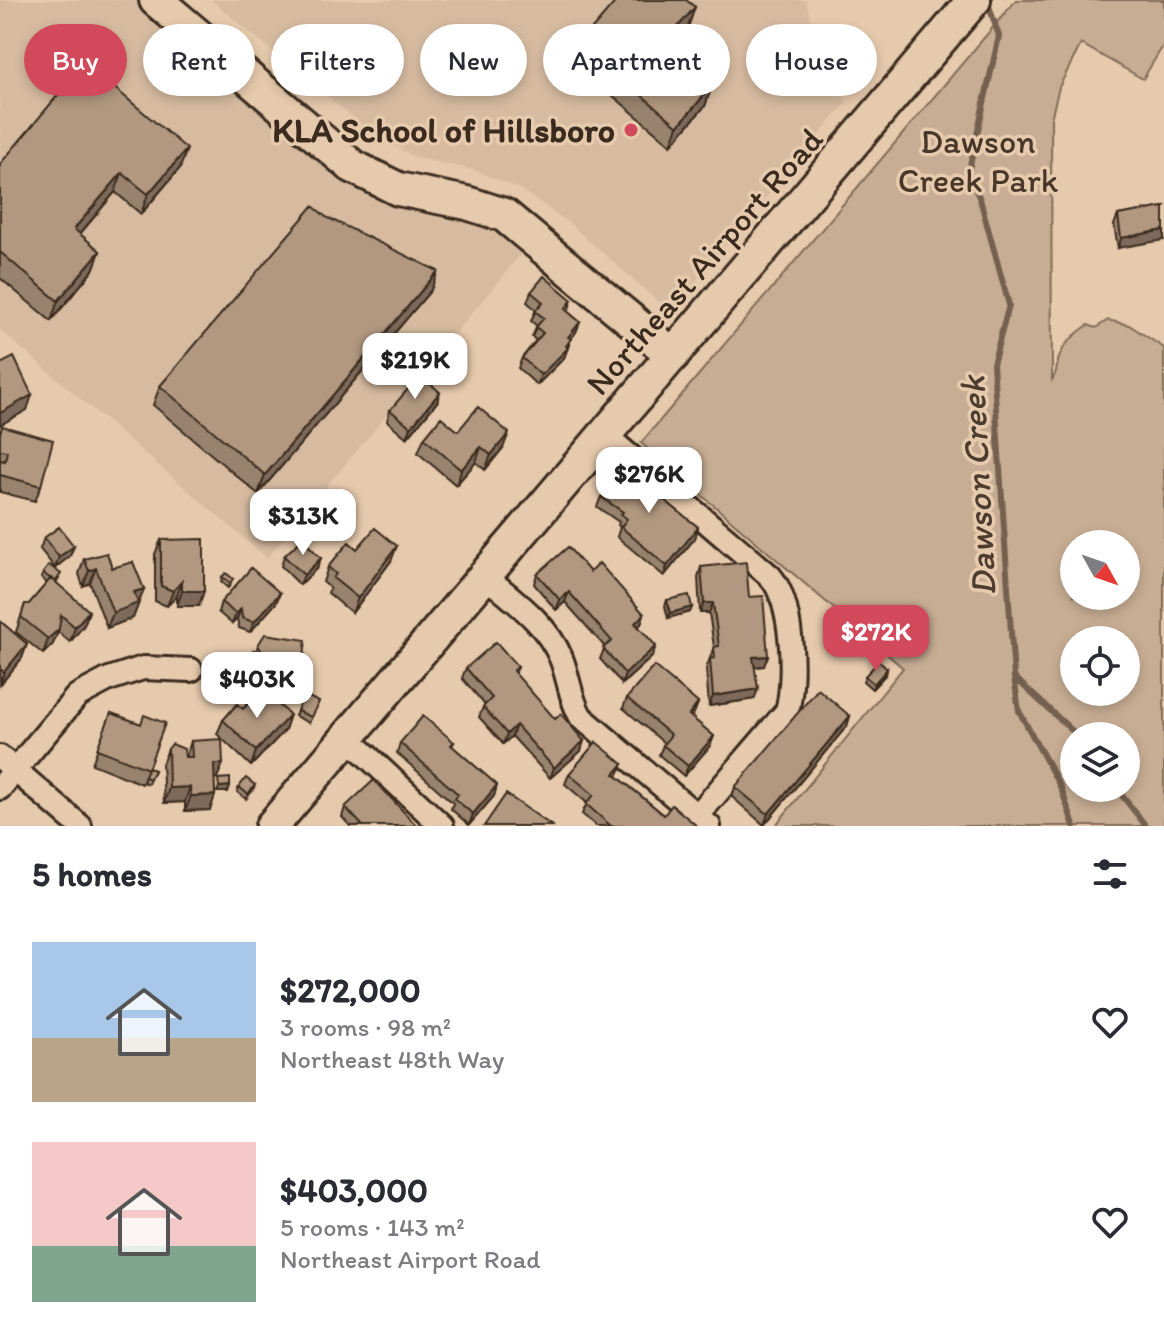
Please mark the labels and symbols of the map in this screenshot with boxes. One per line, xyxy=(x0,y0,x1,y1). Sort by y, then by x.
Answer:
place label: KLA School of Hillsboro xyxy=(272,110,615,151)
street label: Northeast Airport Road xyxy=(577,119,832,403)
marker: KLA School of Hillsboro xyxy=(622,121,640,139)
park label: Dawson Creek Park xyxy=(898,121,1059,201)
pin: $219K xyxy=(359,333,471,401)
water label: Dawson Creek xyxy=(950,372,1005,597)
pin: $276K xyxy=(593,447,705,515)
pin: $313K xyxy=(247,489,359,557)
north arrow xyxy=(1060,530,1140,610)
pin: $272K xyxy=(820,605,932,673)
pin: $403K xyxy=(201,652,313,720)

